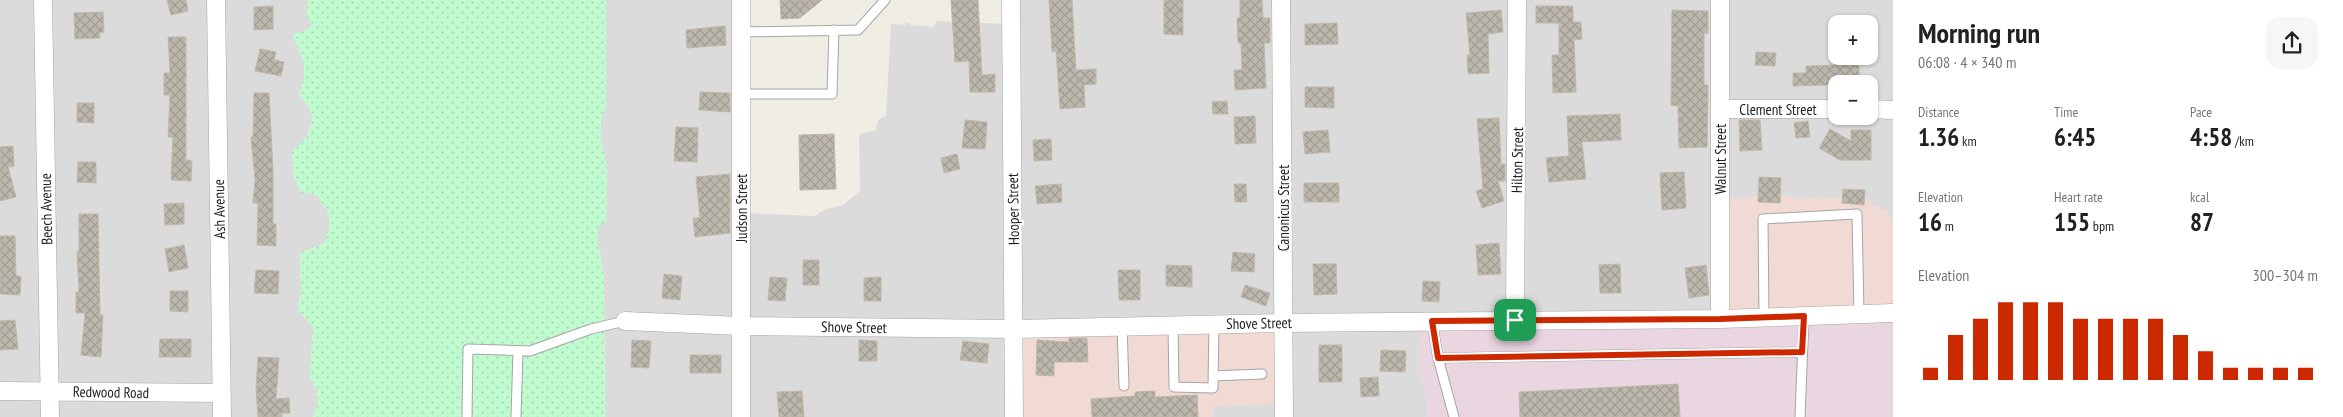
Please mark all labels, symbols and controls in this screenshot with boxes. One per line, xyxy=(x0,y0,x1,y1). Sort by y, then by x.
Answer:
text: Morning run xyxy=(1918,14,2040,51)
map controls xyxy=(1828,15,1878,125)
button: + xyxy=(1828,15,1878,65)
button: share xyxy=(2266,17,2318,69)
text: 06:08 · 4 × 340 m xyxy=(1918,52,2016,72)
button: − xyxy=(1828,75,1878,125)
street label: Clement Street xyxy=(1739,100,1817,119)
text: Distance xyxy=(1918,103,1959,121)
text: Time xyxy=(2054,103,2078,121)
text: Pace xyxy=(2190,103,2212,121)
text: 1.36 xyxy=(1918,121,1959,153)
text: 6:45 xyxy=(2054,121,2096,153)
text: 4:58 xyxy=(2190,121,2232,153)
street label: Walnut Street xyxy=(1711,124,1730,194)
street label: Hilton Street xyxy=(1507,127,1527,193)
text: km xyxy=(1959,132,1977,150)
text: /km xyxy=(2232,132,2254,150)
street label: Canonicus Street xyxy=(1274,165,1293,251)
street label: Beech Avenue xyxy=(36,173,56,245)
street label: Hooper Street xyxy=(1003,173,1023,245)
street label: Judson Street xyxy=(732,174,751,244)
street label: Ash Avenue xyxy=(209,179,229,239)
text: Elevation xyxy=(1918,188,1963,206)
text: Heart rate xyxy=(2054,188,2103,206)
text: kcal xyxy=(2190,188,2209,206)
text: 16 xyxy=(1918,206,1942,238)
text: 155 xyxy=(2054,206,2090,238)
text: 87 xyxy=(2190,206,2214,238)
text: m xyxy=(1942,217,1954,235)
text: bpm xyxy=(2090,217,2114,235)
text: Elevation xyxy=(1918,265,1969,285)
text: 300–304 m xyxy=(2253,265,2318,285)
pin xyxy=(1494,299,1536,341)
icon: arrive xyxy=(1501,306,1529,334)
street label: Shove Street xyxy=(1226,313,1292,333)
street label: Shove Street xyxy=(821,317,887,337)
street label: Redwood Road xyxy=(73,382,149,402)

